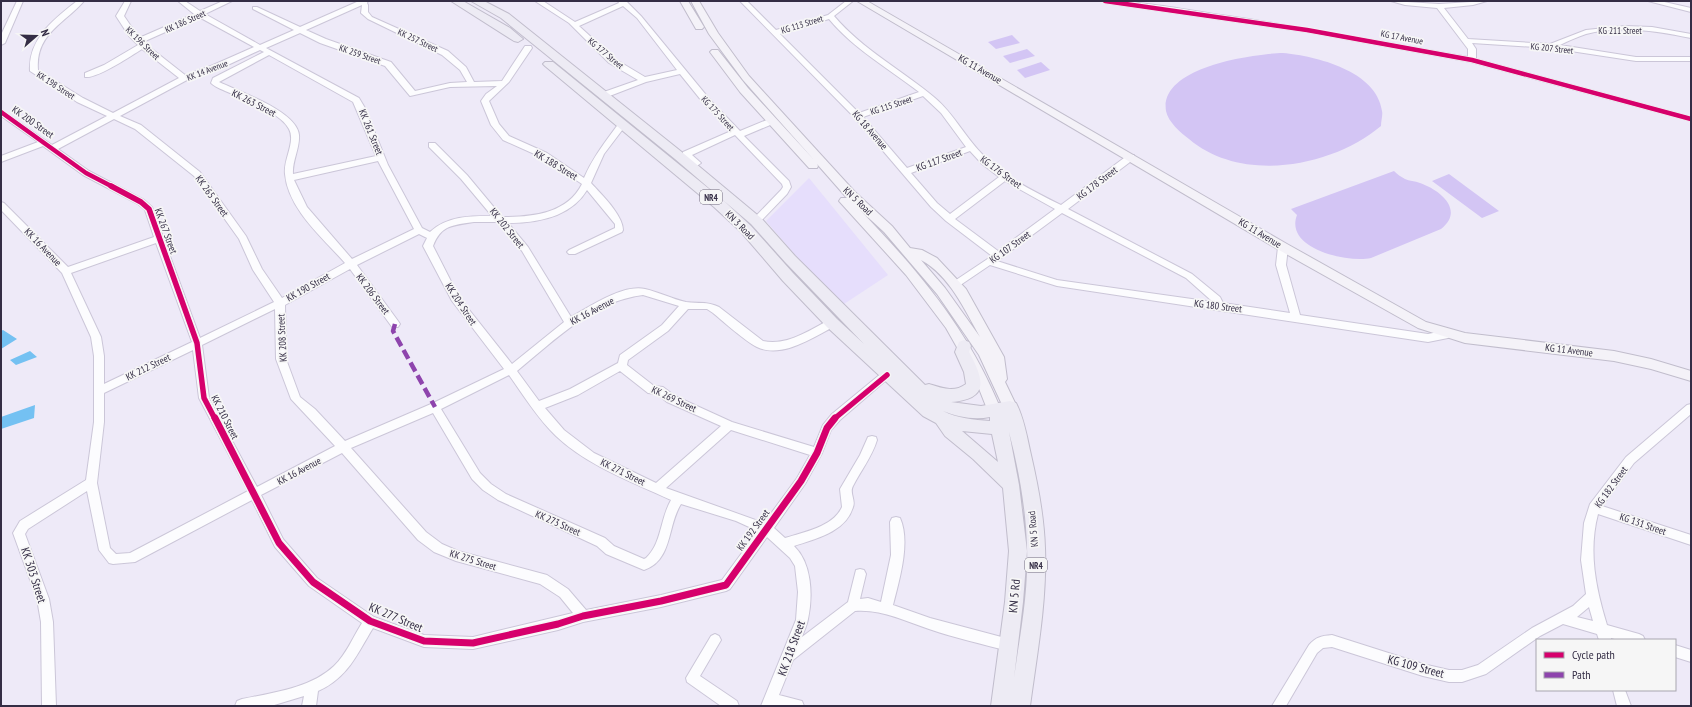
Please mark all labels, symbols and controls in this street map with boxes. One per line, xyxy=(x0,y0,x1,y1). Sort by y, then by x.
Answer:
street label: KK 186 Street xyxy=(163,7,207,35)
street label: KG 113 Street xyxy=(780,12,825,36)
north arrow xyxy=(16,16,56,56)
street label: KK 196 Street xyxy=(124,24,163,62)
street label: KG 211 Street xyxy=(1598,25,1642,36)
street label: KK 257 Street xyxy=(396,26,440,54)
text: N xyxy=(38,27,53,38)
street label: KG 17 Avenue xyxy=(1380,28,1424,47)
street label: KG 177 Street xyxy=(586,35,626,71)
street label: KG 207 Street xyxy=(1530,40,1574,56)
street label: KK 259 Street xyxy=(338,42,383,66)
street label: KG 11 Avenue xyxy=(956,51,1004,87)
street label: KK 14 Avenue xyxy=(185,57,229,83)
street label: KK 198 Street xyxy=(35,69,78,102)
street label: KK 263 Street xyxy=(230,86,279,120)
street label: KG 175 Street xyxy=(699,93,737,133)
street label: KG 115 Street xyxy=(869,93,914,117)
street label: KK 200 Street xyxy=(10,103,57,141)
street label: KK 261 Street xyxy=(356,107,386,157)
street label: KG 18 Avenue xyxy=(849,108,891,152)
street label: KG 117 Street xyxy=(914,146,964,174)
street label: KK 188 Street xyxy=(532,147,580,183)
street label: KG 176 Street xyxy=(978,153,1024,192)
street label: KG 178 Street xyxy=(1074,163,1120,203)
street label: KK 265 Street xyxy=(193,173,232,219)
street label: KN 5 Road xyxy=(840,184,876,218)
road number: NR4 xyxy=(700,190,722,204)
street label: KK 202 Street xyxy=(487,205,527,251)
street label: KK 267 Street xyxy=(152,206,180,256)
street label: KN 3 Road xyxy=(723,208,757,242)
street label: KG 11 Avenue xyxy=(1236,215,1284,251)
street label: KK 16 Avenue xyxy=(22,225,64,269)
street label: KG 107 Street xyxy=(987,228,1033,266)
street label: KK 190 Street xyxy=(284,270,332,304)
street label: KK 206 Street xyxy=(353,271,393,317)
street label: KK 204 Street xyxy=(442,280,480,328)
street label: KK 16 Avenue xyxy=(568,294,616,328)
street label: KG 180 Street xyxy=(1193,297,1243,315)
street label: KK 208 Street xyxy=(274,313,290,362)
street label: KG 11 Avenue xyxy=(1544,341,1594,359)
street label: KK 212 Street xyxy=(124,351,173,383)
street label: KK 269 Street xyxy=(649,383,699,415)
street label: KK 210 Street xyxy=(208,393,242,442)
street label: KK 16 Avenue xyxy=(275,454,323,488)
street label: KK 271 Street xyxy=(599,456,648,488)
street label: KG 182 Street xyxy=(1592,464,1631,510)
street label: KK 273 Street xyxy=(533,507,583,539)
street label: KK 192 Street xyxy=(734,507,773,553)
street label: KN 5 Road xyxy=(1025,510,1041,548)
street label: KG 131 Street xyxy=(1618,510,1668,538)
street label: KK 303 Street xyxy=(18,545,50,605)
street label: KK 275 Street xyxy=(448,547,498,573)
road number: NR4 xyxy=(1025,558,1047,572)
street label: KN 5 Rd xyxy=(1005,578,1023,614)
street label: KK 277 Street xyxy=(367,599,426,635)
street label: KK 218 Street xyxy=(774,618,808,678)
legend xyxy=(1536,639,1676,691)
text: Cycle path xyxy=(1572,647,1615,662)
street label: KG 109 Street xyxy=(1386,651,1446,681)
text: Path xyxy=(1572,667,1590,682)

